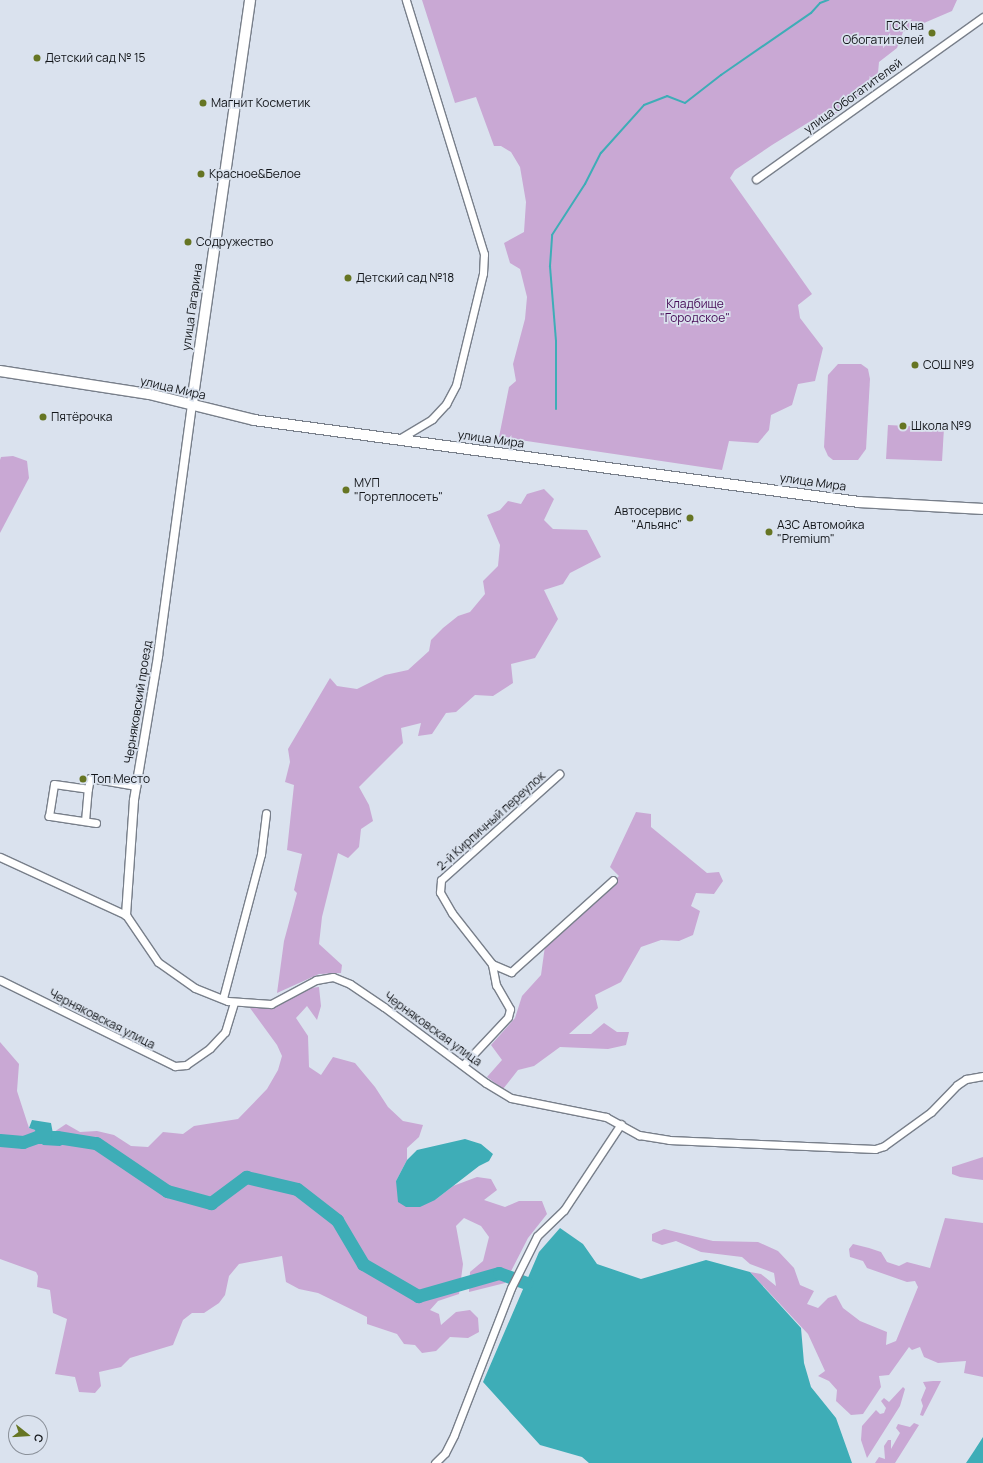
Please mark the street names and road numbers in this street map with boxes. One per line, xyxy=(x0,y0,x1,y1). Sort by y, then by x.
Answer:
street label: улица Обогатителей xyxy=(801,56,905,136)
street label: улица Гагарина xyxy=(179,262,205,352)
street label: улица Мира xyxy=(139,373,207,403)
street label: улица Мира xyxy=(457,427,525,451)
street label: улица Мира xyxy=(779,470,847,494)
street label: Черняковский проезд xyxy=(121,639,155,765)
street label: 2-й Кирпичный переулок xyxy=(434,769,548,873)
street label: Черняковская улица xyxy=(47,986,157,1052)
street label: Черняковская улица xyxy=(381,989,485,1069)

